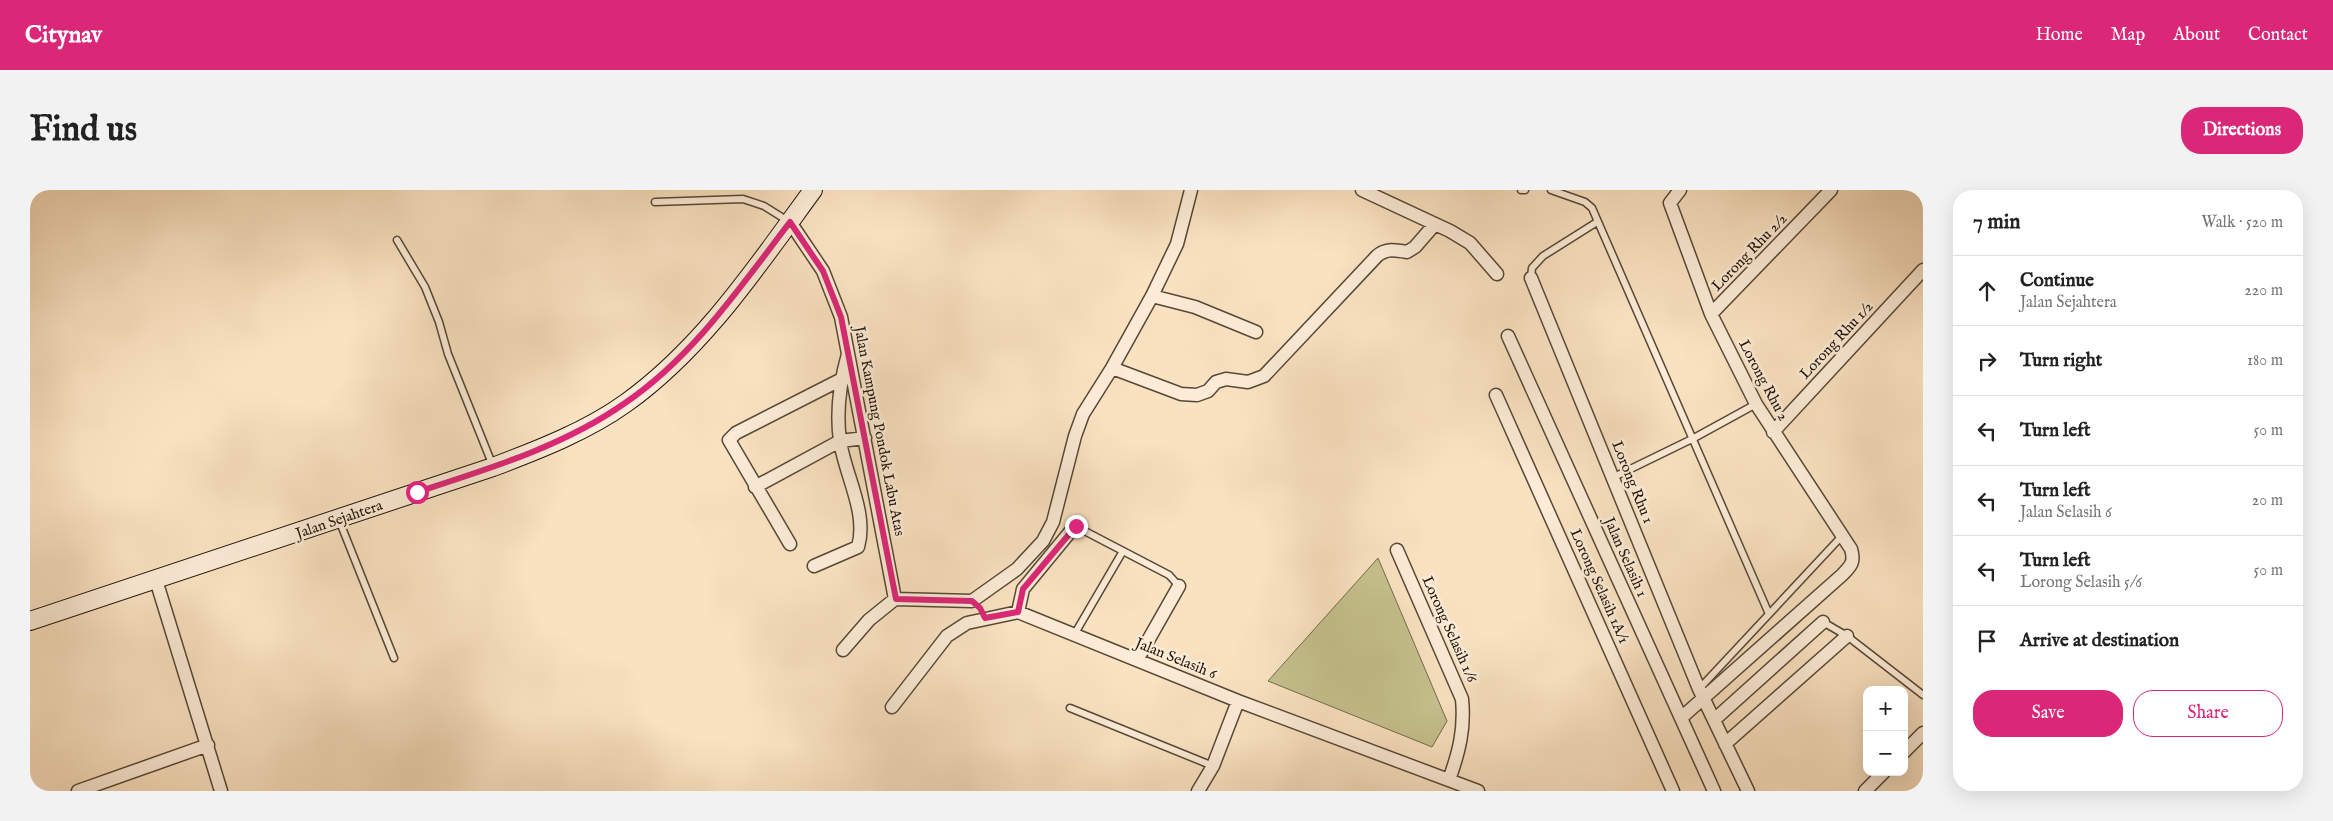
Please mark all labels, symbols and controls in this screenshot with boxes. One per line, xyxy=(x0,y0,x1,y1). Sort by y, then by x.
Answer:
text: Citynav xyxy=(25,20,102,51)
text: Home xyxy=(2036,24,2083,47)
text: Map xyxy=(2111,24,2145,47)
text: About xyxy=(2173,24,2220,47)
text: Contact xyxy=(2248,24,2308,47)
button: Directions xyxy=(2181,107,2303,154)
text: Find us xyxy=(30,108,137,153)
street label: Lorong Rhu 2/2 xyxy=(1707,209,1791,295)
text: 7 min xyxy=(1973,209,2020,236)
text: Walk · 520 m xyxy=(2201,213,2283,233)
text: Continue xyxy=(2020,269,2094,293)
icon: ahead xyxy=(1973,277,2001,305)
text: 220 m xyxy=(2244,281,2283,301)
text: Jalan Sejahtera xyxy=(2020,293,2117,313)
street label: Lorong Rhu 1/2 xyxy=(1795,297,1877,383)
street label: Jalan Kampung Pondok Labu Atas xyxy=(849,323,909,538)
street label: Lorong Rhu 2 xyxy=(1734,336,1793,424)
icon: right xyxy=(1973,347,2001,375)
text: Turn right xyxy=(2020,349,2102,373)
text: 180 m xyxy=(2247,351,2283,371)
icon: left xyxy=(1973,417,2001,445)
text: Turn left xyxy=(2020,419,2091,443)
text: 50 m xyxy=(2254,421,2283,441)
street label: Lorong Rhu 1 xyxy=(1607,438,1658,526)
text: Turn left xyxy=(2020,479,2091,503)
route start xyxy=(406,481,429,504)
icon: left xyxy=(1973,487,2001,515)
text: 20 m xyxy=(2252,491,2283,511)
street label: Jalan Sejahtera xyxy=(291,496,386,544)
text: Jalan Selasih 6 xyxy=(2020,503,2112,523)
street label: Jalan Selasih 1 xyxy=(1599,513,1652,600)
route end xyxy=(1065,515,1088,538)
street label: Lorong Selasih 1A/1 xyxy=(1566,526,1633,647)
text: Turn left xyxy=(2020,549,2091,573)
icon: left xyxy=(1973,557,2001,585)
text: 50 m xyxy=(2254,561,2283,581)
street label: Lorong Selasih 1/6 xyxy=(1418,573,1482,686)
text: Lorong Selasih 5/6 xyxy=(2020,573,2142,593)
icon: arrive xyxy=(1973,627,2001,655)
text: Arrive at destination xyxy=(2020,629,2179,653)
street label: Jalan Selasih 6 xyxy=(1130,633,1220,684)
map controls xyxy=(1863,686,1908,776)
button: + xyxy=(1863,686,1908,731)
button: Save xyxy=(1973,690,2123,737)
button: Share xyxy=(2133,690,2283,737)
button: − xyxy=(1863,731,1908,776)

